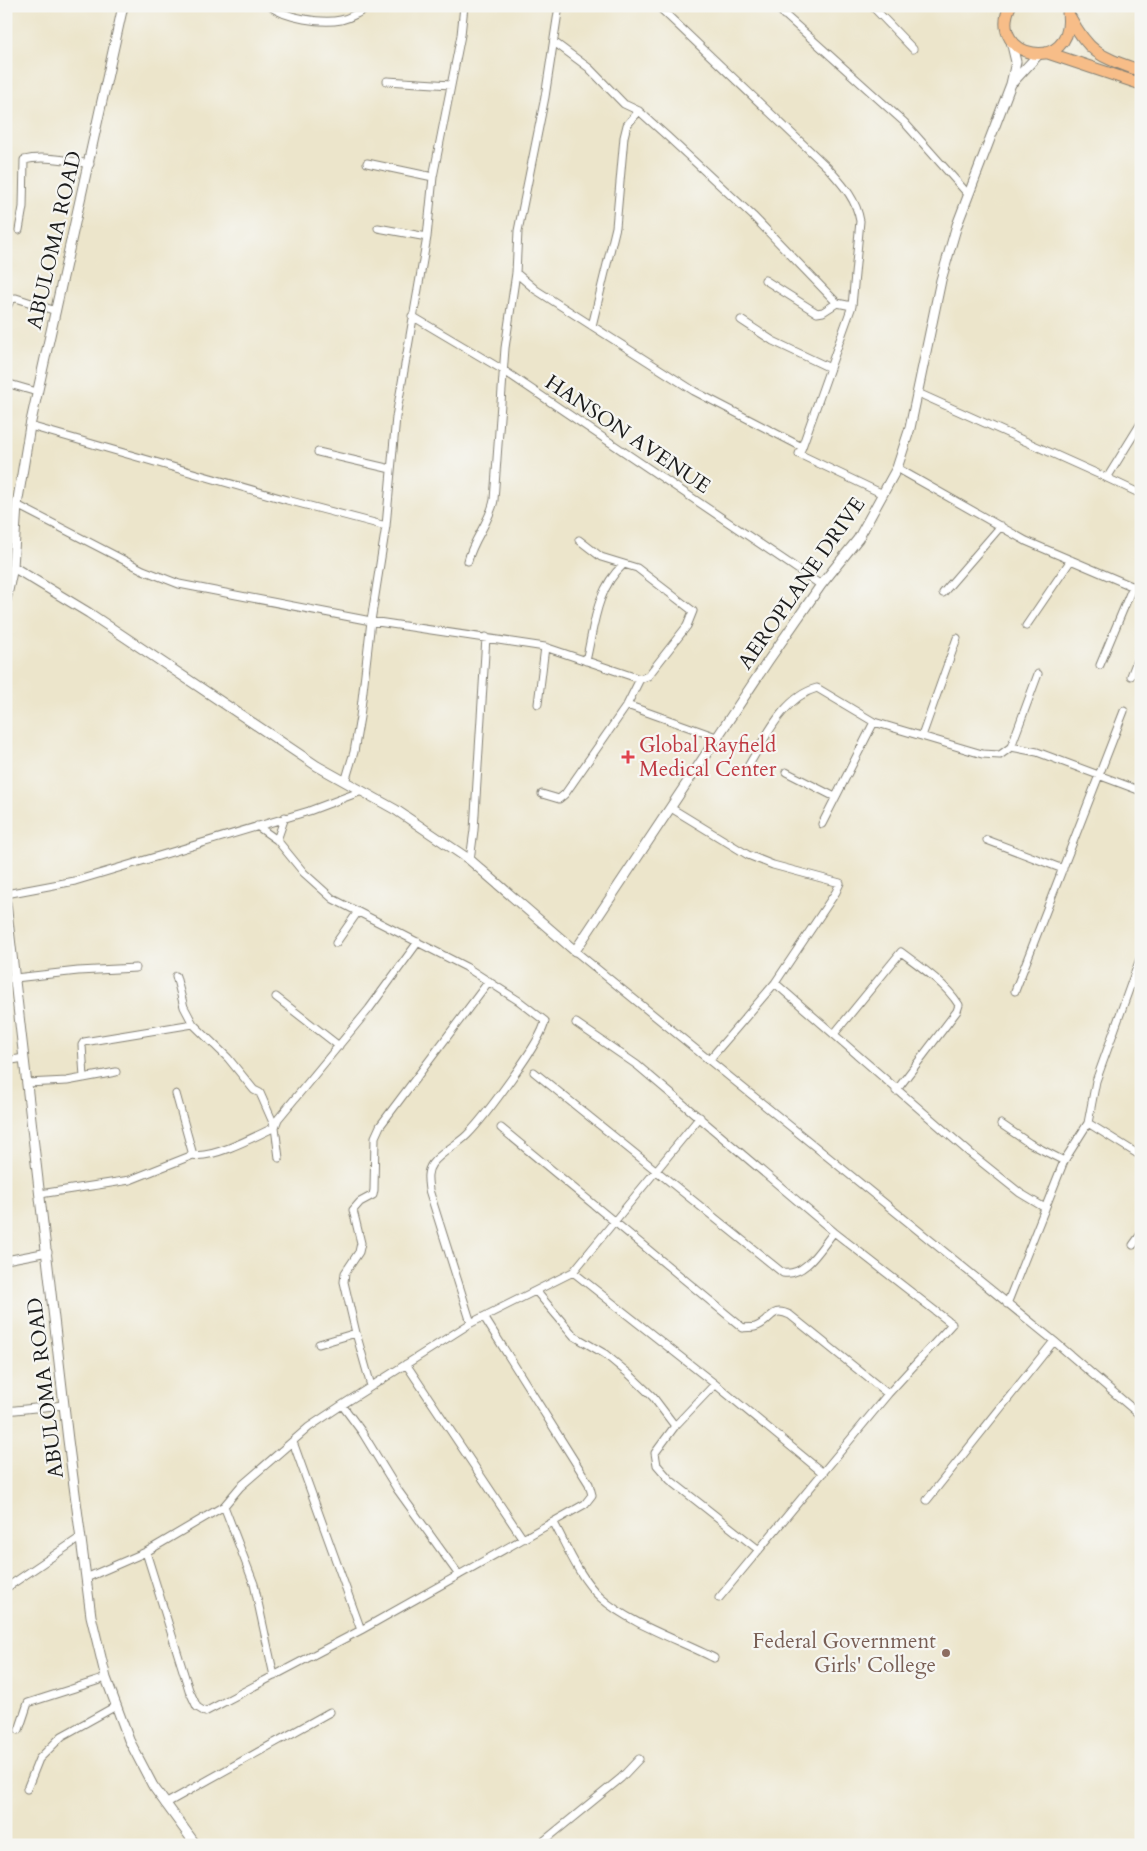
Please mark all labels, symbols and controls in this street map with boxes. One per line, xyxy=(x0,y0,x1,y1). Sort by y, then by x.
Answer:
street label: ABULOMA ROAD xyxy=(20,148,89,332)
street label: HANSON AVENUE xyxy=(539,368,716,501)
street label: AEROPLANE DRIVE xyxy=(731,491,872,675)
place label: Global Rayfield Medical Center xyxy=(639,731,777,784)
marker: Global Rayfield Medical Center xyxy=(621,750,635,764)
street label: ABULOMA ROAD xyxy=(20,1296,71,1480)
place label: Federal Government Girls' College xyxy=(752,1627,936,1680)
marker: Federal Government Girls' College xyxy=(940,1647,952,1659)

